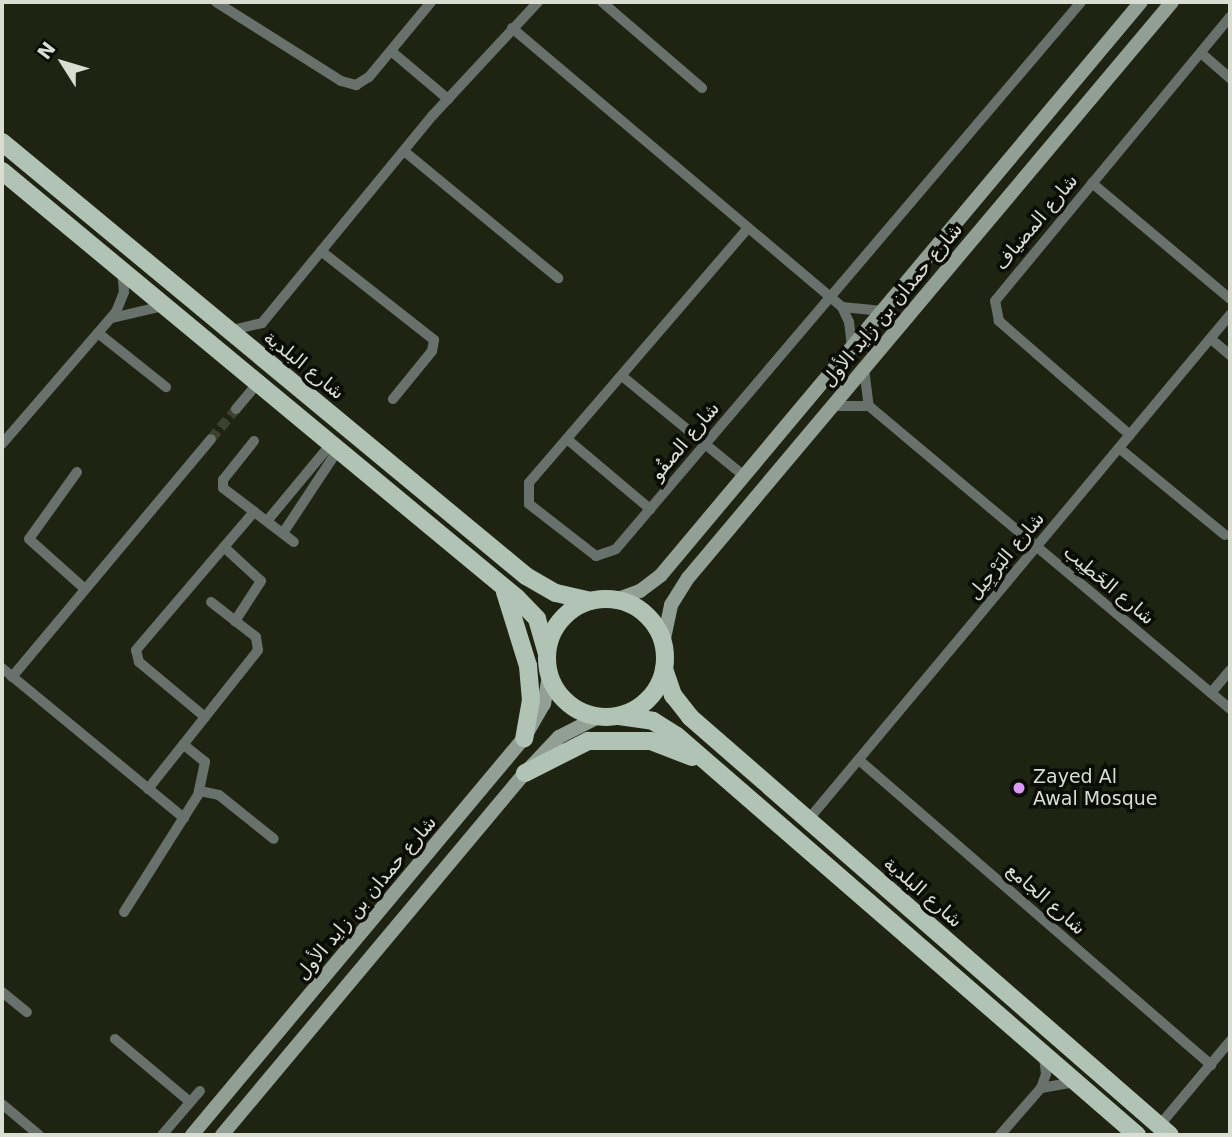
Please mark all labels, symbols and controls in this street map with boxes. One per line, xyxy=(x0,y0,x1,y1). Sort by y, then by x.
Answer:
north arrow xyxy=(28,28,98,98)
text: N xyxy=(33,37,60,63)
street label: شارع المضياف xyxy=(989,169,1083,275)
street label: شارع حمدان بن زايد الأول xyxy=(817,218,967,392)
street label: شارع البلدية xyxy=(259,326,349,404)
street label: شارع الصفُو xyxy=(646,397,724,485)
street label: شارع البَرْجِيل xyxy=(963,508,1049,604)
street label: شارع الخَطِيب xyxy=(1059,540,1159,630)
place label: Zayed Al Awal Mosque xyxy=(1033,766,1157,810)
marker: Zayed Al Awal Mosque xyxy=(1011,780,1027,796)
street label: شارع حمدان بن زايد الأول xyxy=(291,811,441,985)
street label: شارع البلدية xyxy=(879,852,967,932)
street label: شارع الجامع xyxy=(1002,858,1090,940)

